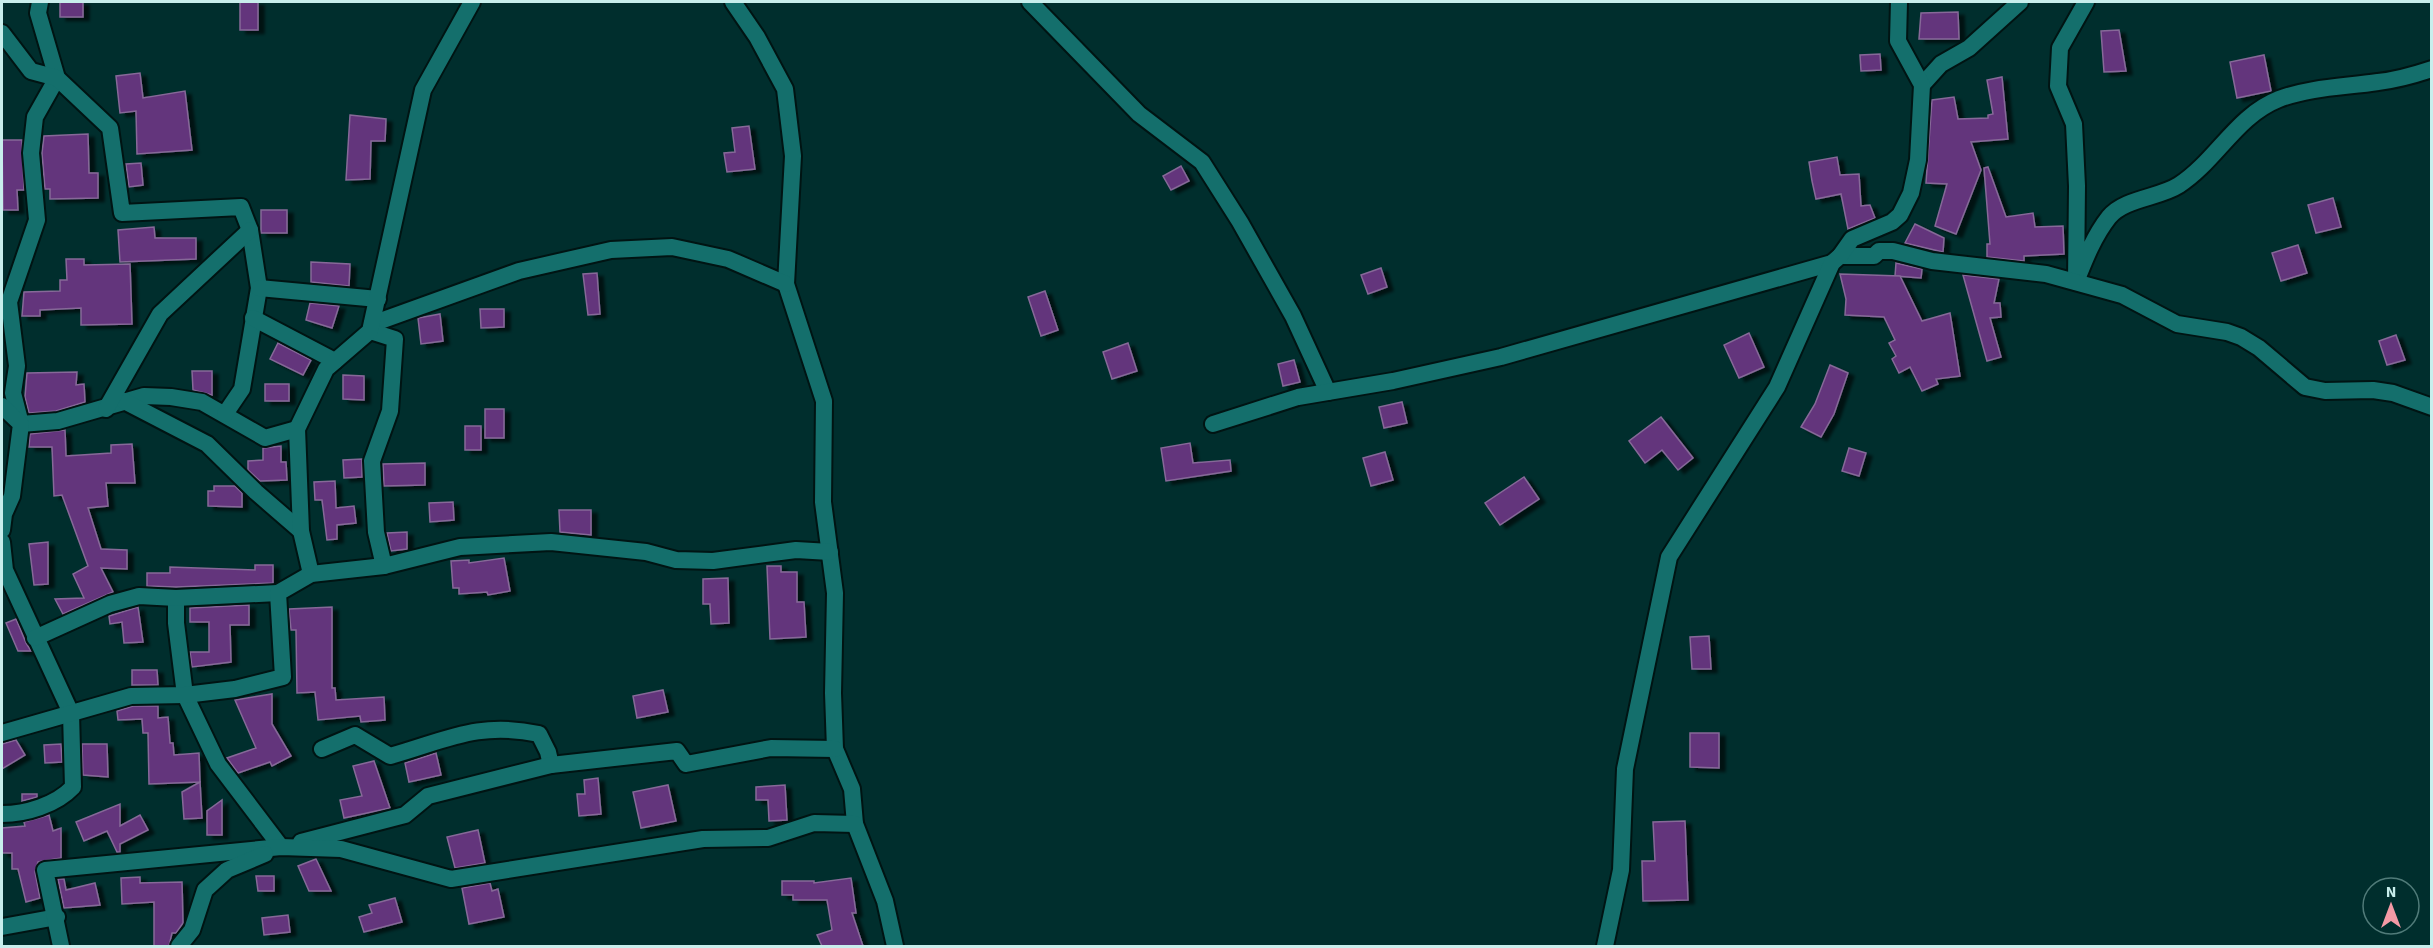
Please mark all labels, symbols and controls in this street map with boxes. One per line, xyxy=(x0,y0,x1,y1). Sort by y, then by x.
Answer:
north arrow xyxy=(2361,876,2421,936)
text: N xyxy=(2386,881,2396,903)

